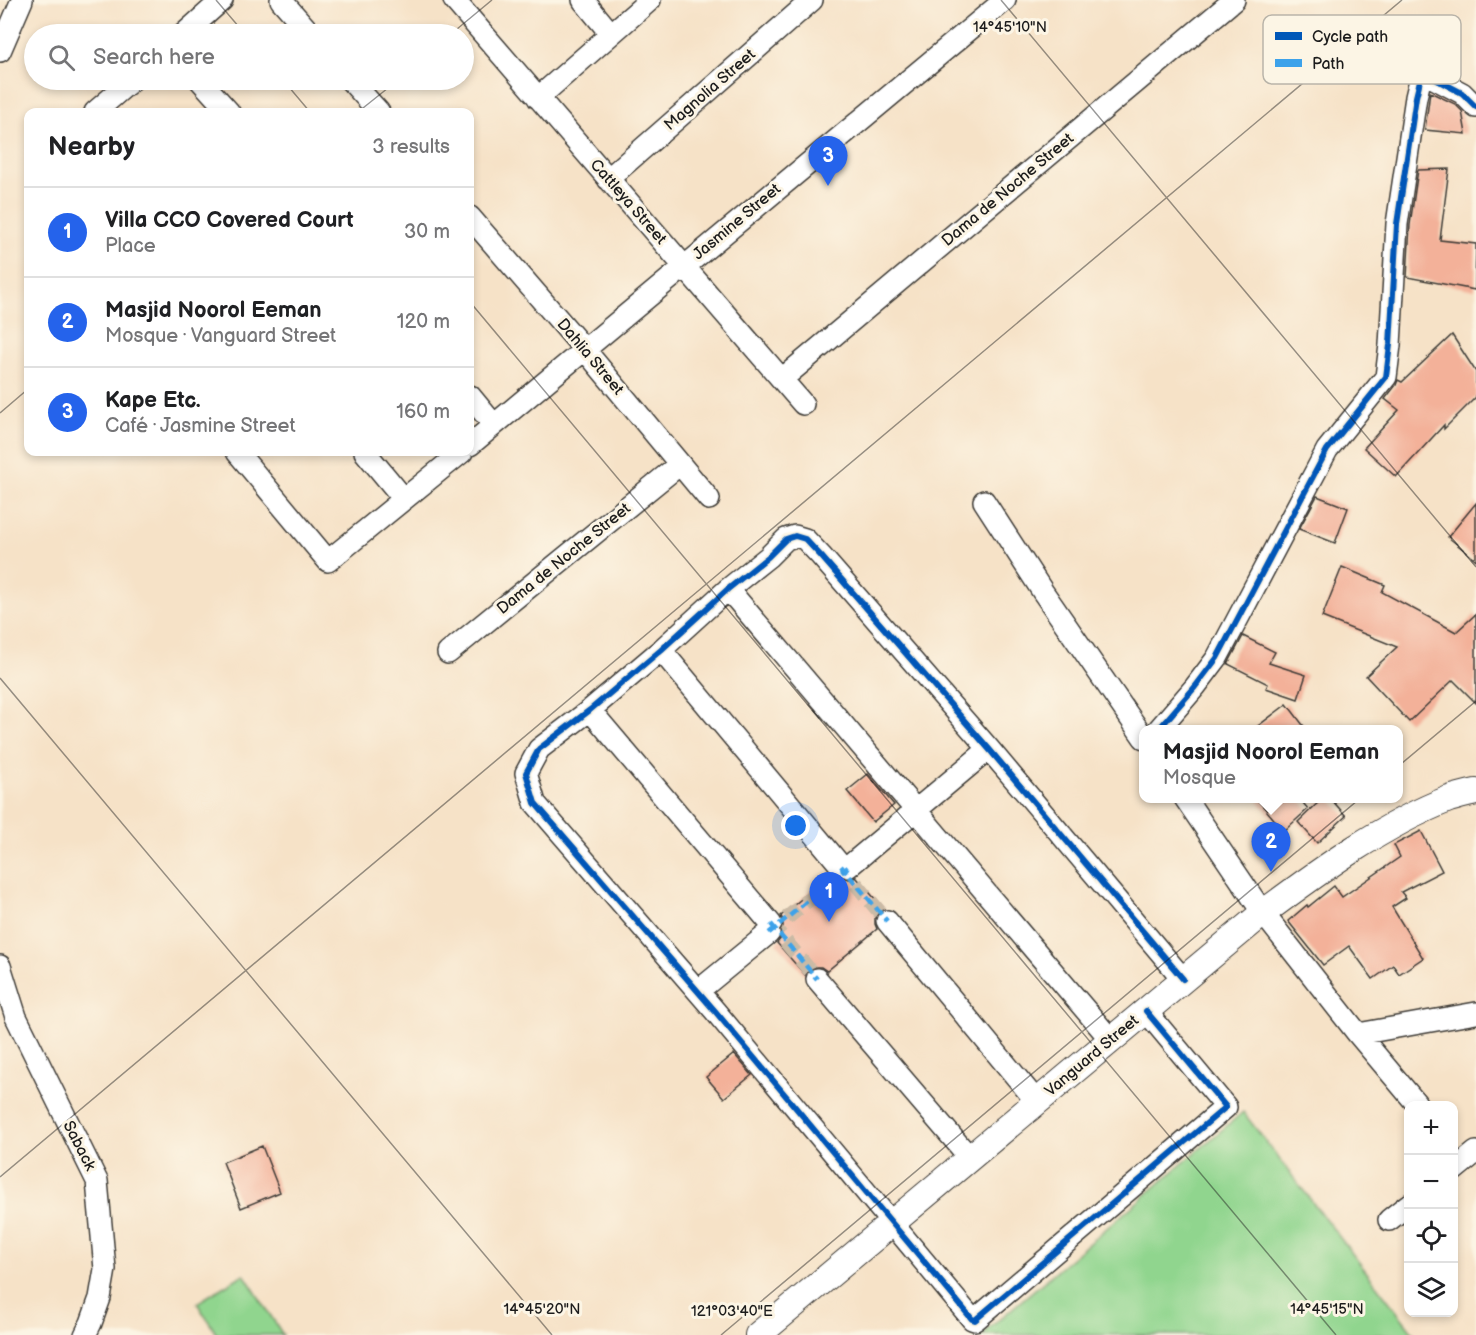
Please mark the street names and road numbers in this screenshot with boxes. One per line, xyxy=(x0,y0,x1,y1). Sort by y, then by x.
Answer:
street label: Magnolia Street xyxy=(661,45,760,135)
street label: Dama de Noche Street xyxy=(938,129,1078,251)
street label: Cattleya Street xyxy=(586,155,670,249)
street label: Jasmine Street xyxy=(689,180,785,264)
street label: Dahlia Street xyxy=(553,315,627,399)
street label: Dama de Noche Street xyxy=(494,499,635,619)
street label: Vanguard Street xyxy=(1041,1011,1143,1101)
street label: Saback xyxy=(58,1118,100,1174)

